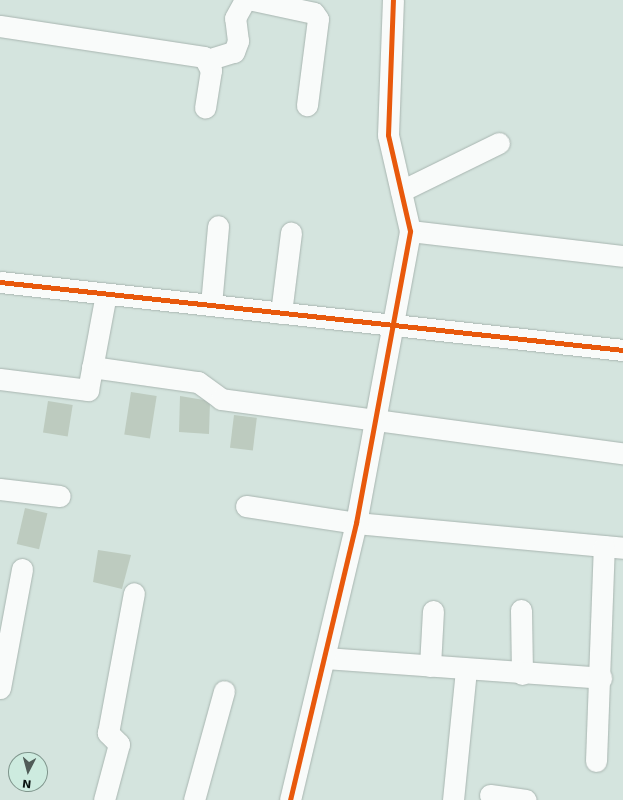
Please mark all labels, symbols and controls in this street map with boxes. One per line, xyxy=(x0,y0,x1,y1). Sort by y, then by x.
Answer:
north arrow xyxy=(8,752,48,792)
text: N xyxy=(22,776,32,790)

